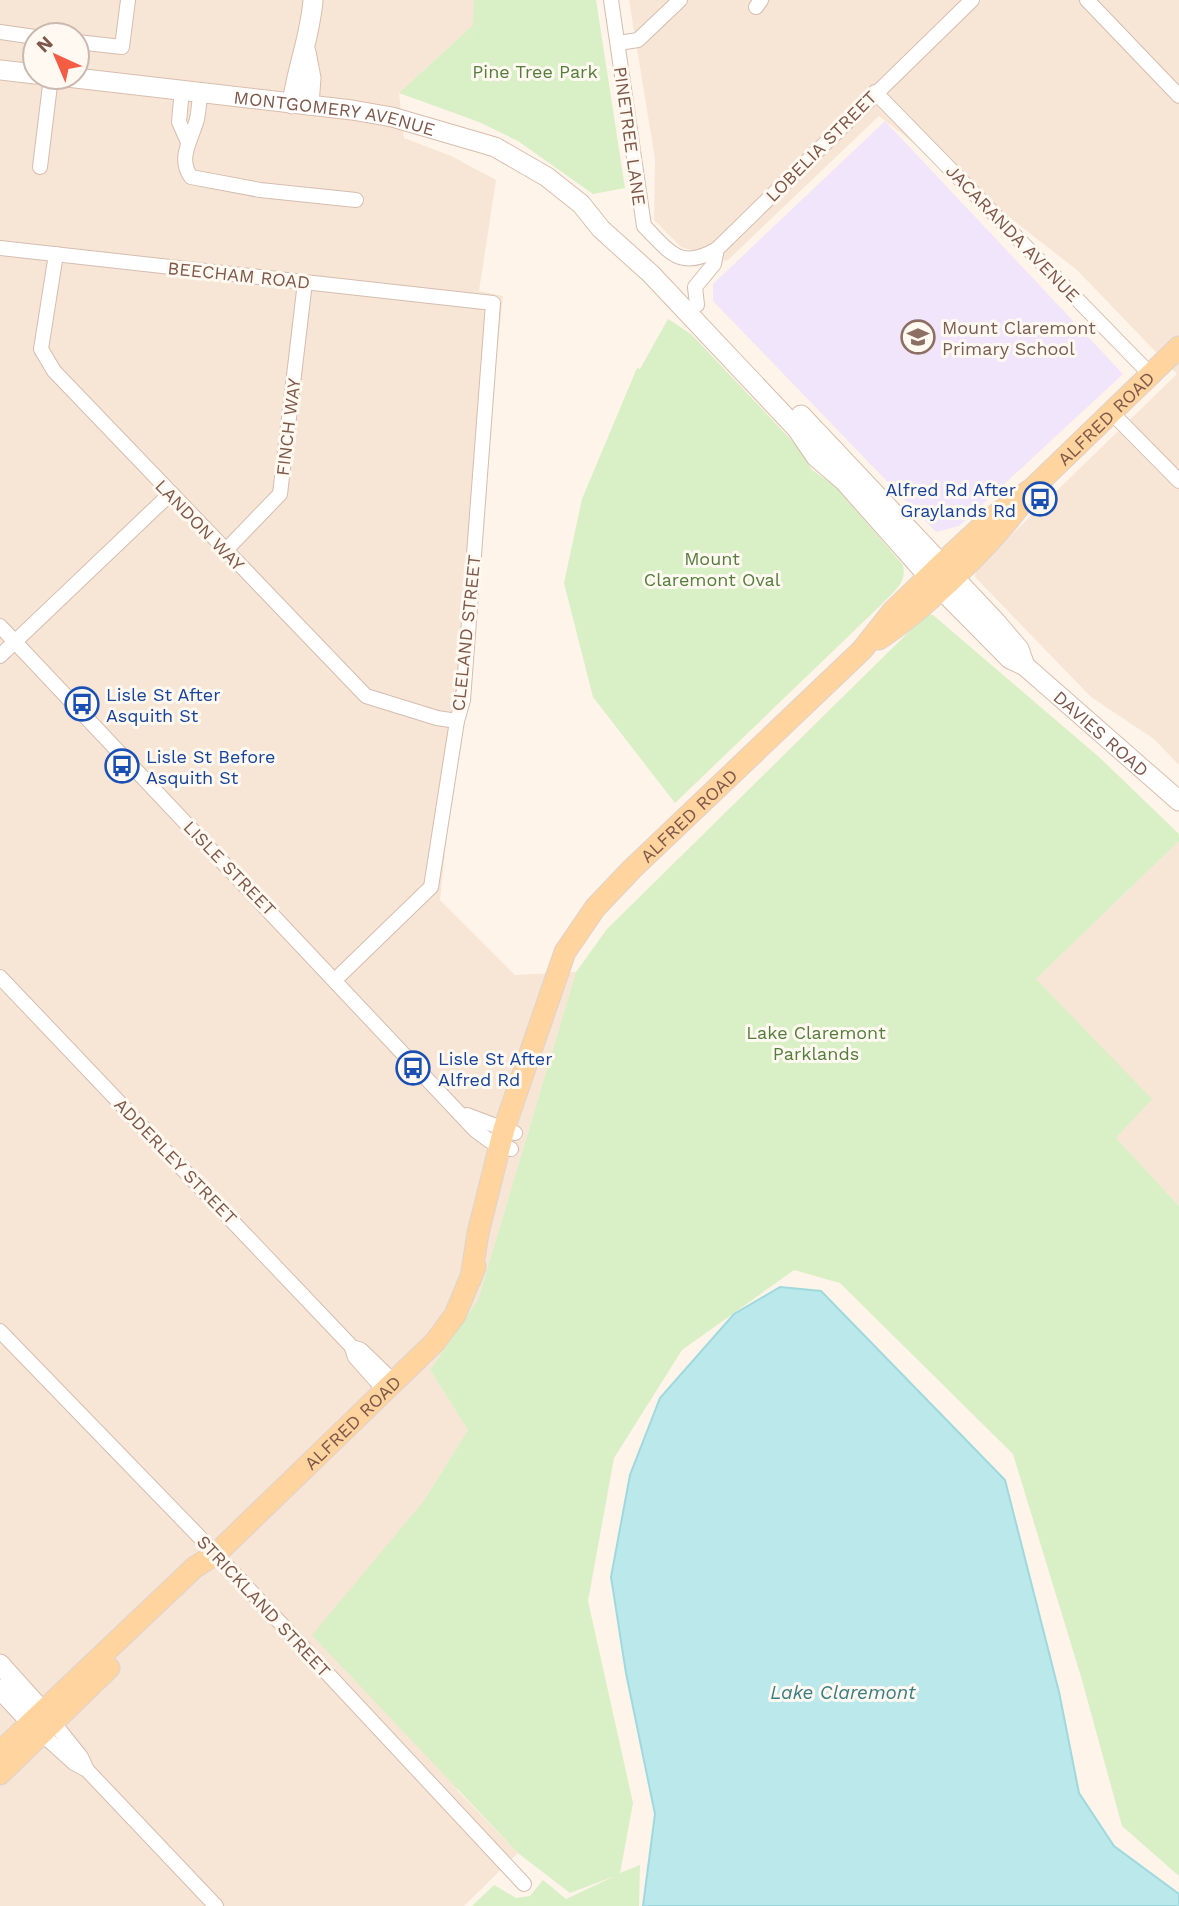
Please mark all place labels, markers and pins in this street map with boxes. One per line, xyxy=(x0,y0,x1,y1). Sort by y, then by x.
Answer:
place label: Mount Claremont Primary School xyxy=(942,317,1096,359)
school or university icon: Mount Claremont Primary School xyxy=(899,318,937,356)
place label: Alfred Rd After Graylands Rd xyxy=(885,479,1016,521)
bus stop icon: Alfred Rd After Graylands Rd xyxy=(1021,480,1059,518)
place label: Lisle St After Asquith St xyxy=(106,684,220,726)
bus stop icon: Lisle St After Asquith St xyxy=(63,685,101,723)
place label: Lisle St Before Asquith St xyxy=(146,746,275,788)
bus stop icon: Lisle St Before Asquith St xyxy=(103,747,141,785)
place label: Lisle St After Alfred Rd xyxy=(438,1048,552,1090)
bus stop icon: Lisle St After Alfred Rd xyxy=(394,1049,432,1087)

